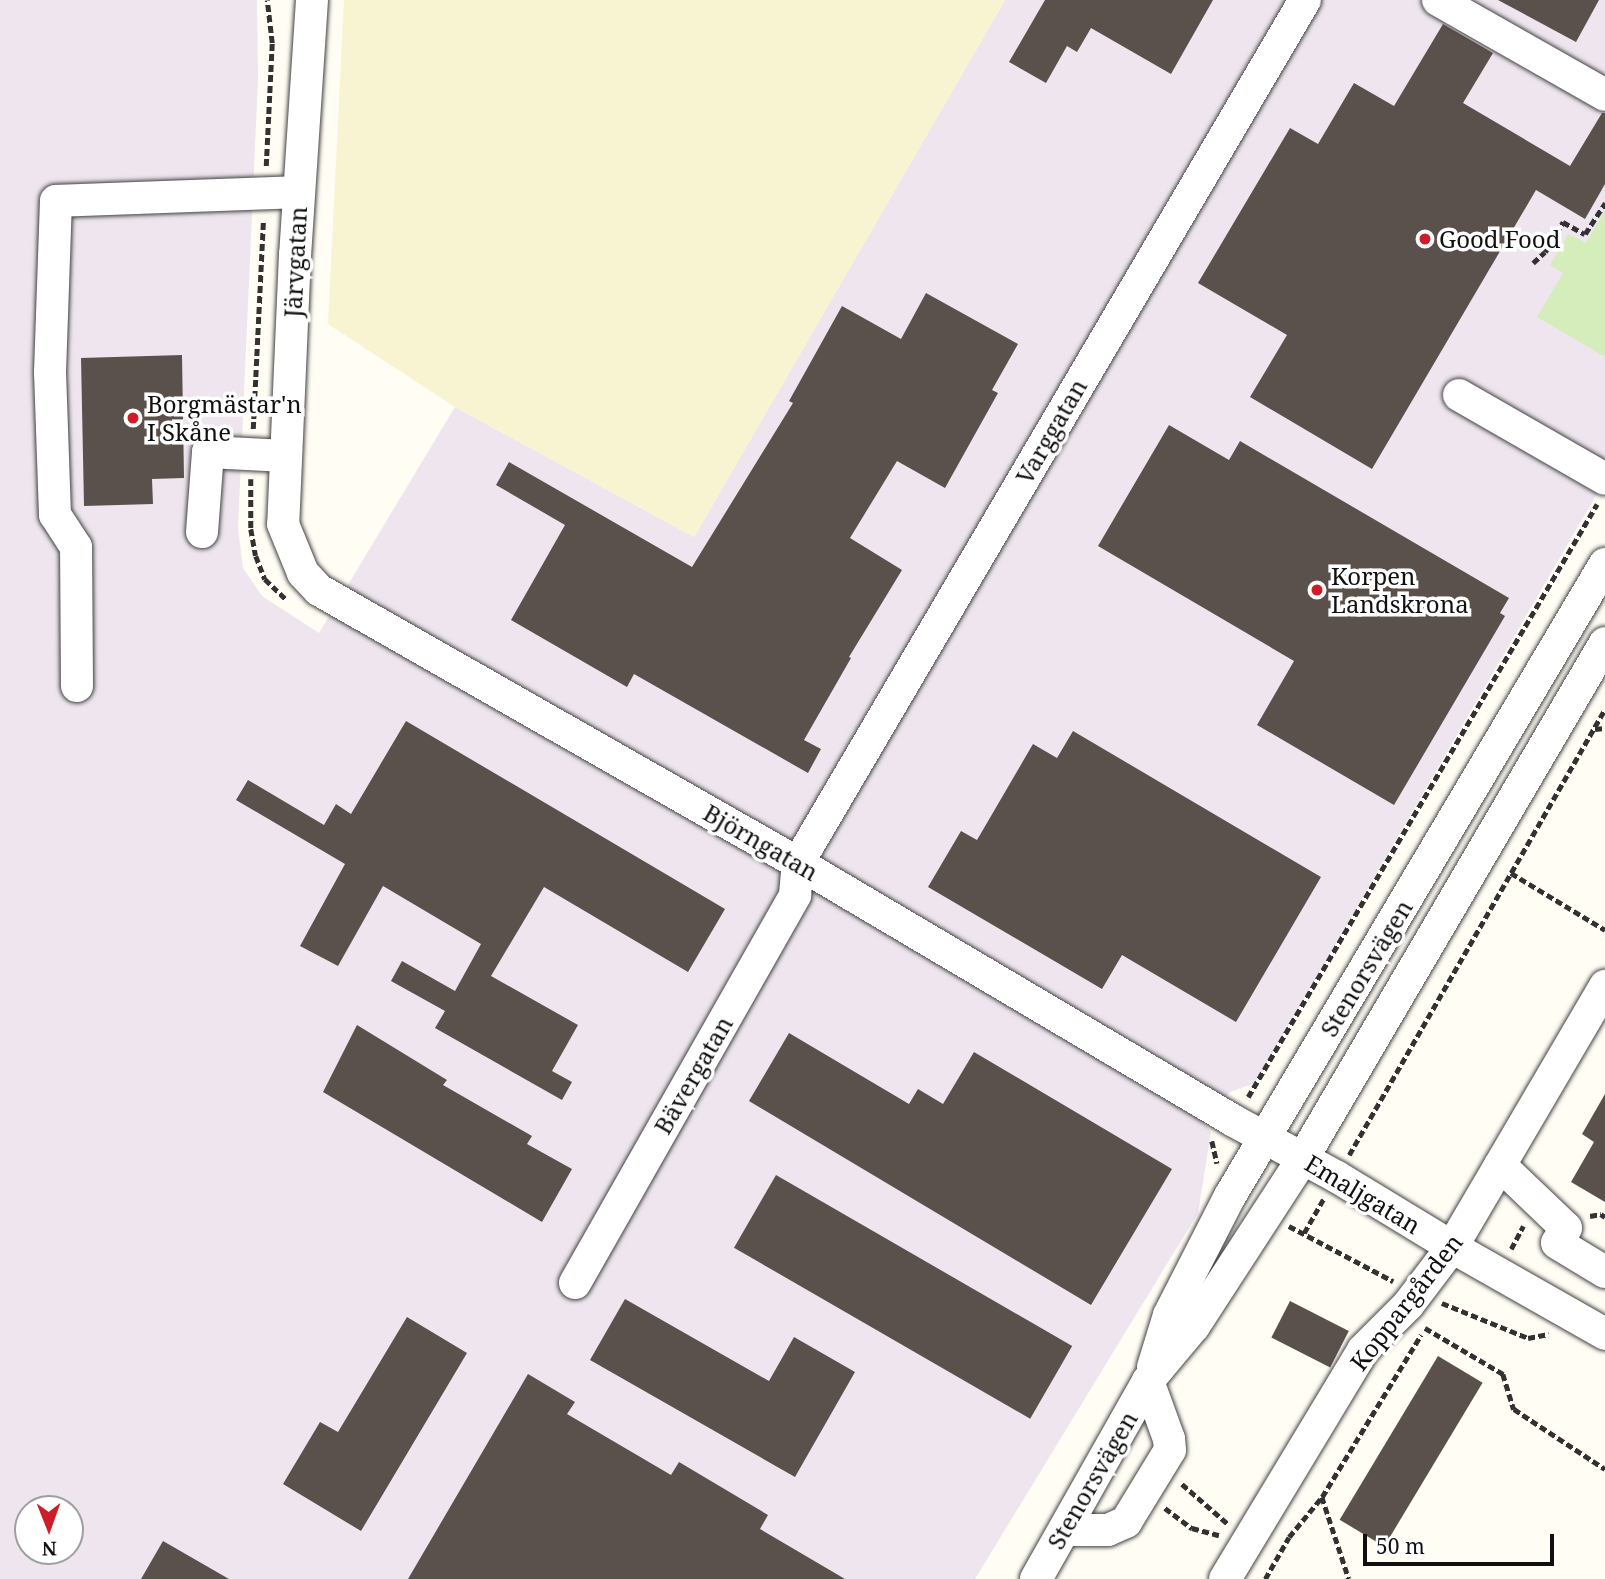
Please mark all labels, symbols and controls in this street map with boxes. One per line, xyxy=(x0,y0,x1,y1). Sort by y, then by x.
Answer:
street label: Järvgatan xyxy=(278,206,312,318)
place label: Good Food xyxy=(1439,225,1560,253)
marker: Good Food xyxy=(1417,231,1433,247)
street label: Varggatan xyxy=(1009,373,1093,489)
place label: Borgmästar'n I Skåne xyxy=(147,390,302,446)
marker: Borgmästar'n I Skåne xyxy=(125,410,141,426)
place label: Korpen Landskrona xyxy=(1331,562,1469,618)
marker: Korpen Landskrona xyxy=(1309,582,1325,598)
street label: Björngatan xyxy=(699,798,823,886)
street label: Stenorsvägen xyxy=(1314,894,1418,1042)
street label: Bävergatan xyxy=(648,1011,738,1139)
street label: Emaljgatan xyxy=(1300,1148,1426,1240)
street label: Koppargården xyxy=(1344,1228,1468,1376)
street label: Stenorsvägen xyxy=(1041,1406,1143,1554)
north arrow xyxy=(14,1495,84,1565)
scale bar xyxy=(1367,1520,1558,1564)
text: 50 m xyxy=(1376,1532,1425,1560)
text: N xyxy=(42,1536,57,1562)

